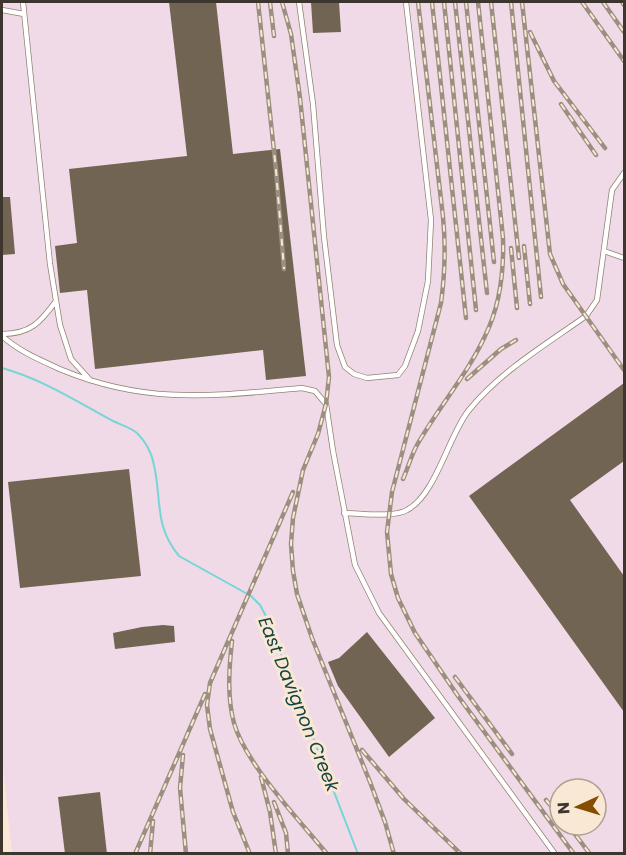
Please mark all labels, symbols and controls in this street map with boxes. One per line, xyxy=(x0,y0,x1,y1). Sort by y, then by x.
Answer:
water label: East Davignon Creek xyxy=(252,613,346,796)
north arrow xyxy=(548,777,608,837)
text: N xyxy=(552,801,575,815)

